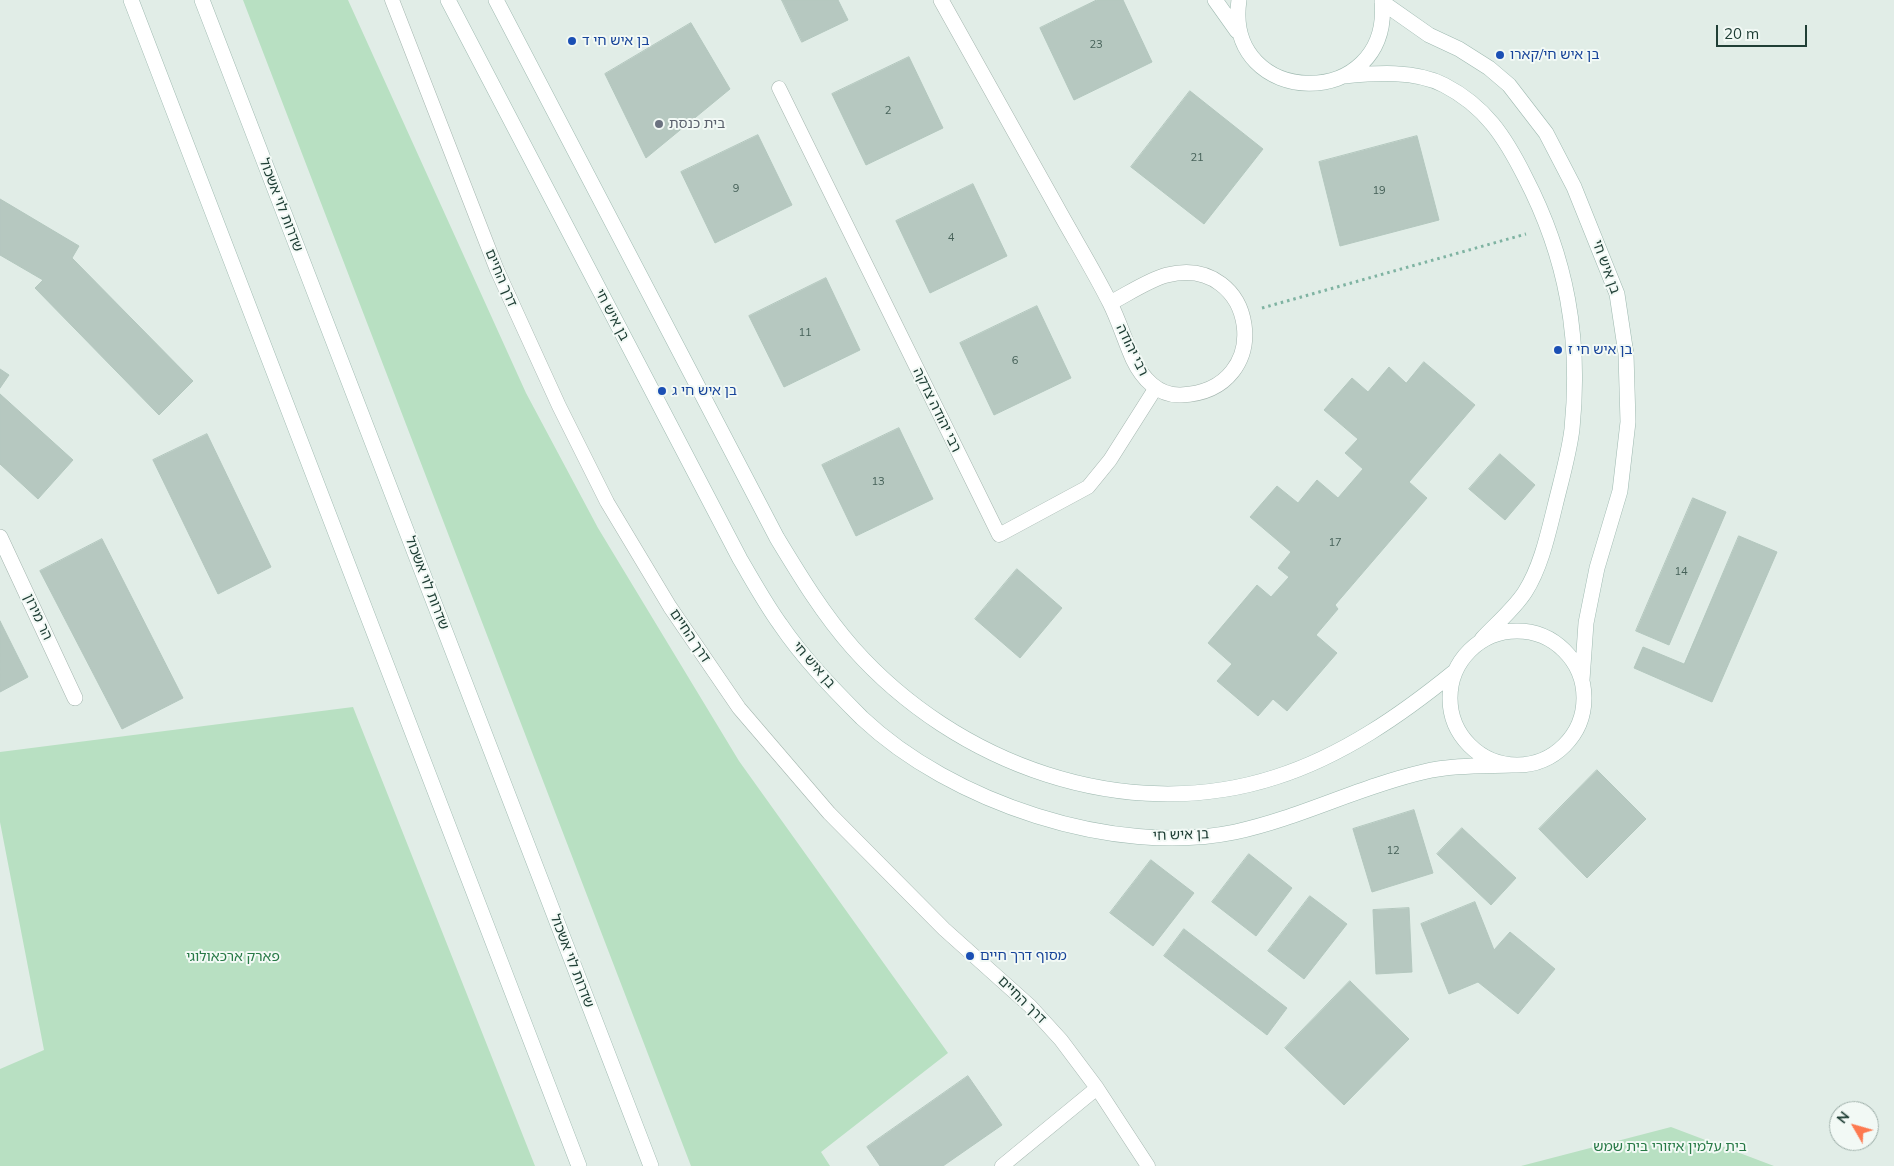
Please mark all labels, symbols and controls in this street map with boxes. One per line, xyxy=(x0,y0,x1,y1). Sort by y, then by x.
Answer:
scale bar xyxy=(1719,15,1810,47)
text: 20 m xyxy=(1724,24,1759,43)
place label: בן איש חי ד xyxy=(582,33,649,49)
marker: בן איש חי ד xyxy=(566,35,578,47)
house number: 23 xyxy=(1089,38,1103,52)
place label: בן איש חי/קארו xyxy=(1510,47,1599,63)
marker: בן איש חי/קארו xyxy=(1494,49,1506,61)
house number: 2 xyxy=(885,104,891,118)
place label: בית כנסת xyxy=(669,116,725,132)
marker: בית כנסת xyxy=(653,118,665,130)
house number: 21 xyxy=(1190,151,1204,165)
street label: שדרות לוי אשכול xyxy=(255,156,307,254)
house number: 9 xyxy=(733,182,739,196)
house number: 19 xyxy=(1372,184,1386,198)
house number: 4 xyxy=(948,231,954,245)
street label: בן איש חי xyxy=(1588,238,1624,296)
street label: דרך החיים xyxy=(481,247,521,309)
street label: בן איש חי xyxy=(591,286,633,344)
street label: רבי יהודה xyxy=(1112,321,1152,379)
house number: 11 xyxy=(798,326,812,340)
place label: בן איש חי ז xyxy=(1568,342,1633,358)
marker: בן איש חי ז xyxy=(1552,344,1564,356)
house number: 6 xyxy=(1012,354,1018,368)
street label: רבי יהודה צדקה xyxy=(909,365,965,455)
place label: בן איש חי ג xyxy=(672,383,737,399)
marker: בן איש חי ג xyxy=(656,385,668,397)
house number: 13 xyxy=(871,475,885,489)
street label: שדרות לוי אשכול xyxy=(401,534,453,632)
house number: 17 xyxy=(1328,536,1342,550)
house number: 14 xyxy=(1674,565,1688,579)
street label: הר מירון xyxy=(20,591,56,643)
street label: דרך החיים xyxy=(666,606,714,666)
street label: בן איש חי xyxy=(789,638,839,692)
street label: בן איש חי xyxy=(1153,826,1209,844)
house number: 12 xyxy=(1386,844,1400,858)
street label: שדרות לוי אשכול xyxy=(546,912,598,1010)
place label: מסוף דרך חיים xyxy=(980,948,1067,964)
park label: פארק ארכאולוגי xyxy=(186,949,280,965)
marker: מסוף דרך חיים xyxy=(964,950,976,962)
street label: דרך החיים xyxy=(994,973,1050,1027)
north arrow xyxy=(1829,1101,1879,1151)
text: N xyxy=(1833,1108,1853,1127)
park label: בית עלמין איזורי בית שמש xyxy=(1593,1139,1747,1155)

